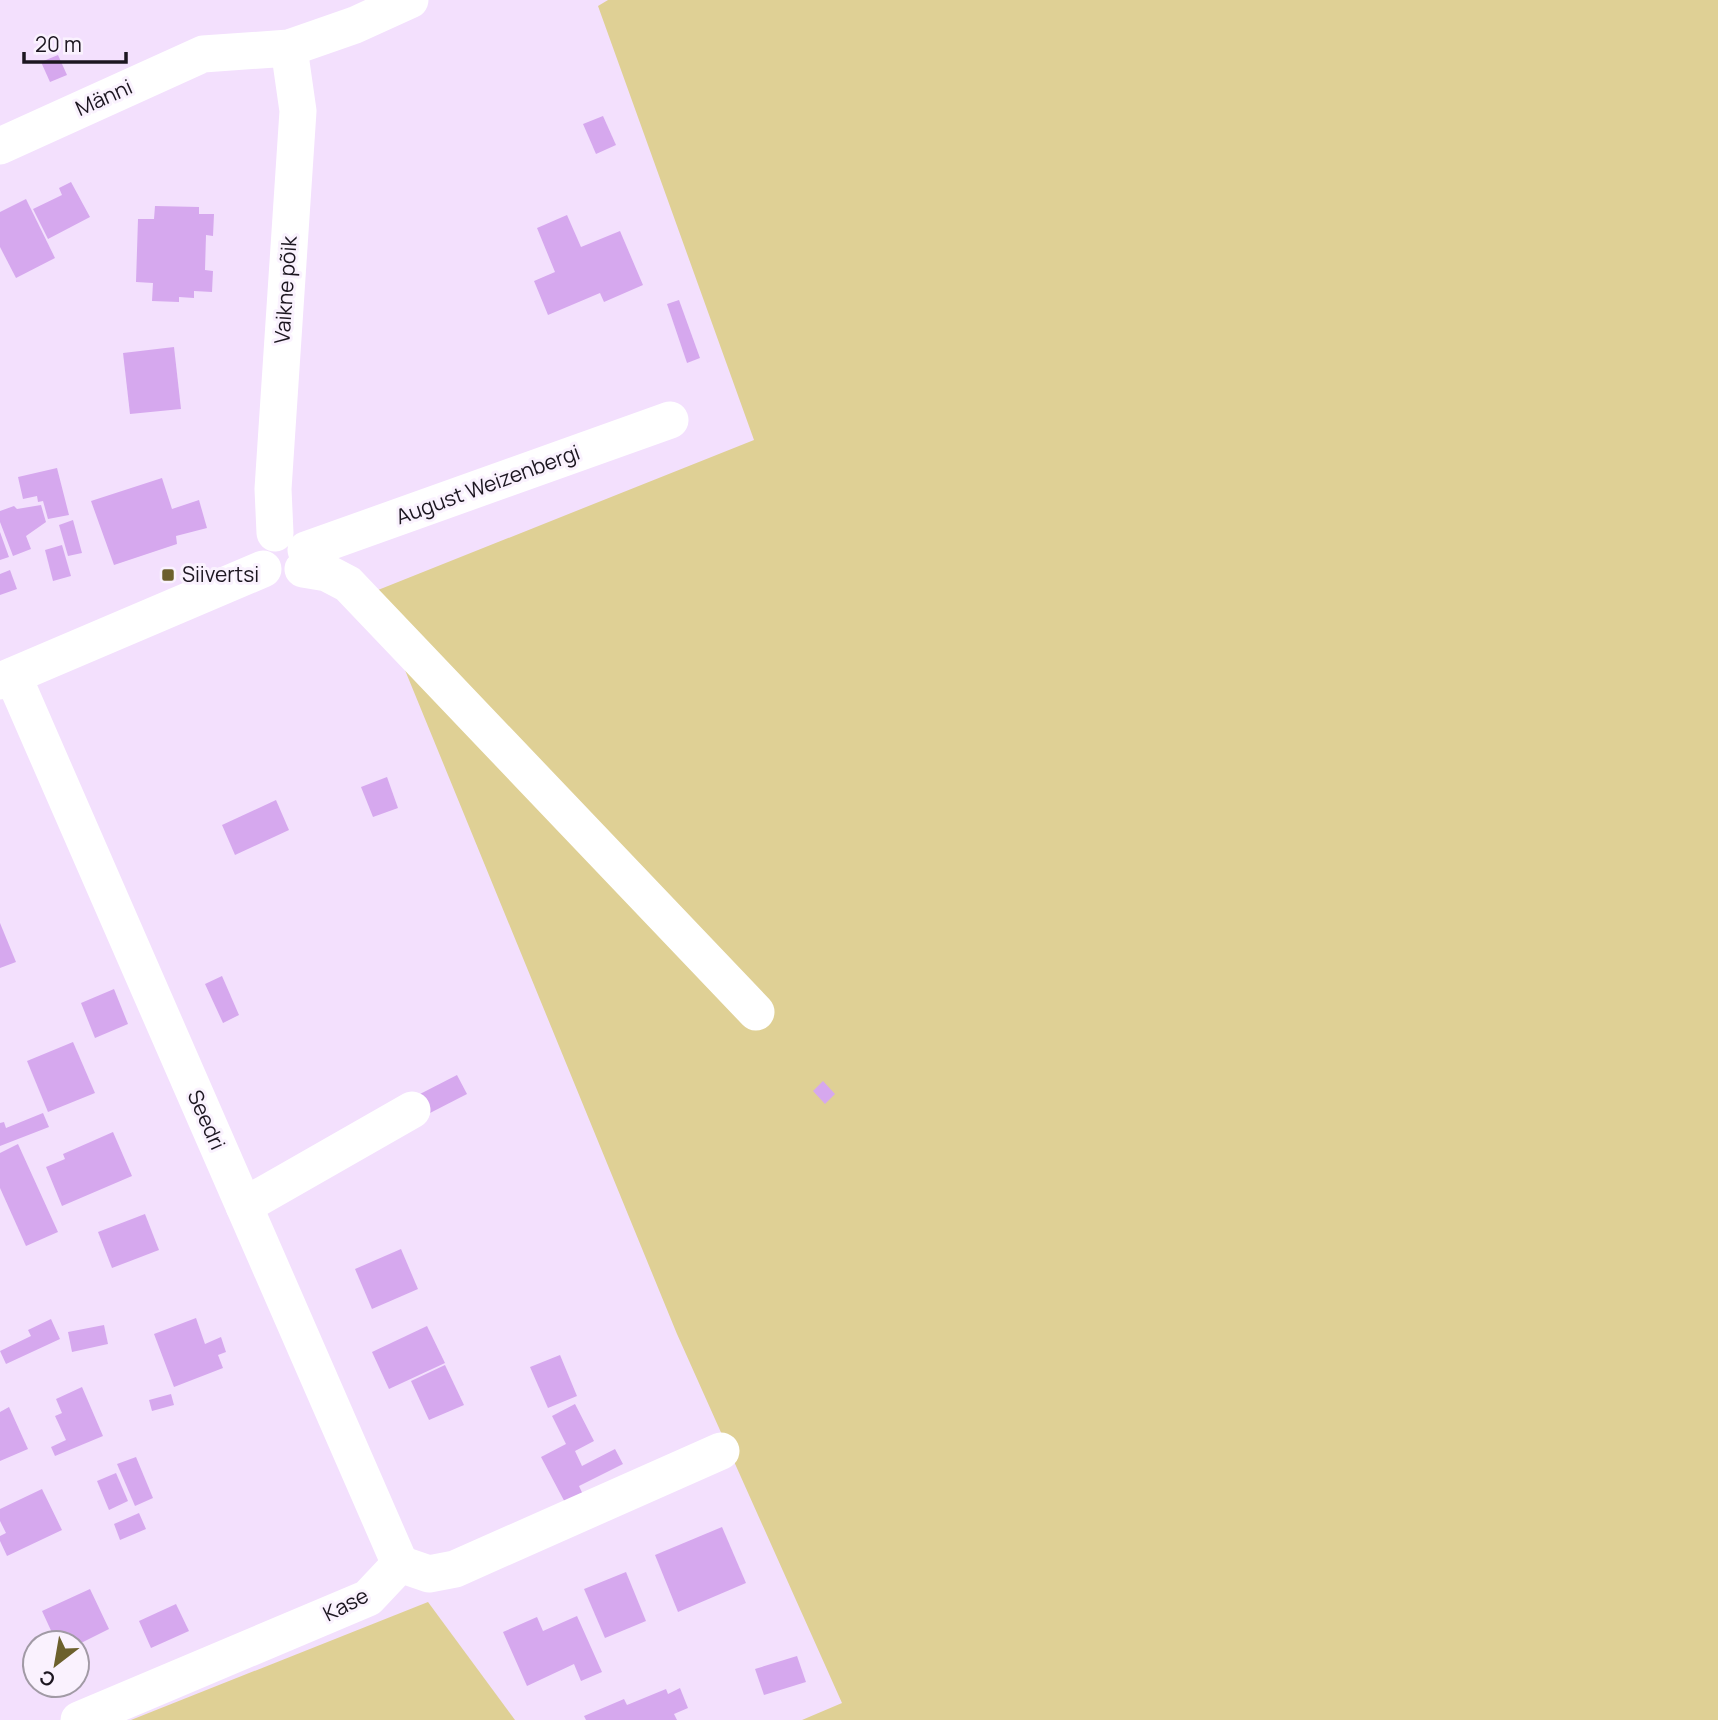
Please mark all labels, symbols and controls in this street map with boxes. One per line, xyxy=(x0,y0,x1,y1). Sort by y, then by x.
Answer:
scale bar xyxy=(24,21,126,65)
text: 20 m xyxy=(35,30,82,58)
street label: Männi xyxy=(71,72,136,122)
street label: Vaikne põik xyxy=(267,235,303,345)
street label: August Weizenbergi xyxy=(392,438,584,530)
place label: Siivertsi xyxy=(182,560,259,588)
marker: Siivertsi xyxy=(160,567,176,583)
street label: Seedri xyxy=(181,1085,232,1154)
street label: Kase xyxy=(318,1581,373,1627)
north arrow xyxy=(21,1629,91,1699)
text: С xyxy=(35,1664,60,1693)

